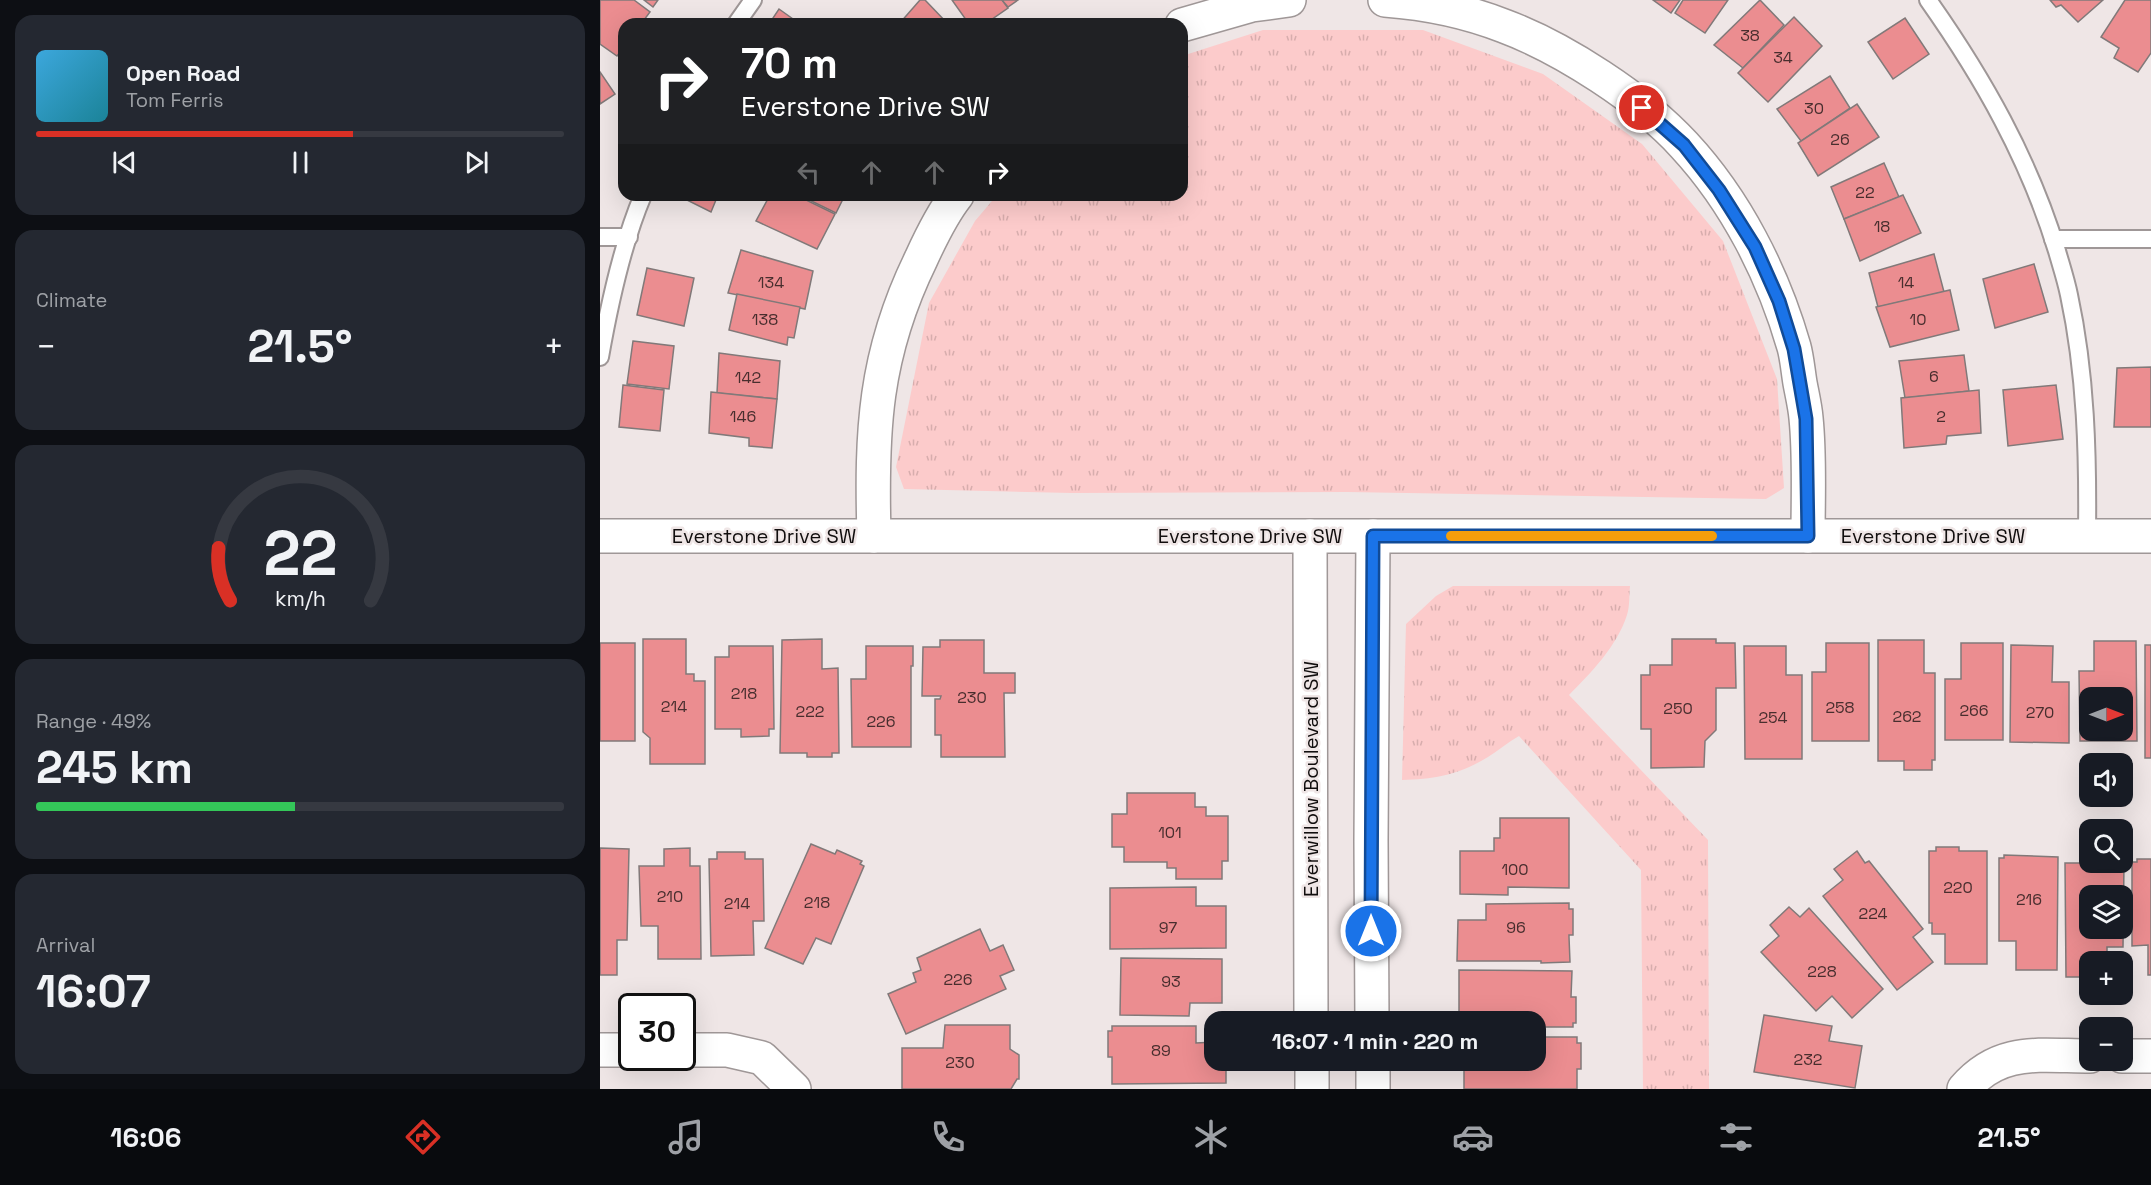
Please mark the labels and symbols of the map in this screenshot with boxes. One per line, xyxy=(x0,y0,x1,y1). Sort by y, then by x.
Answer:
house number: 38 xyxy=(1740,25,1760,46)
house number: 34 xyxy=(1773,47,1793,68)
pin xyxy=(1616,82,1667,133)
house number: 30 xyxy=(1804,98,1824,119)
house number: 26 xyxy=(1830,129,1850,150)
house number: 22 xyxy=(1855,182,1875,203)
house number: 18 xyxy=(1874,216,1890,237)
house number: 134 xyxy=(758,272,784,293)
house number: 14 xyxy=(1898,272,1914,293)
house number: 138 xyxy=(752,309,778,330)
house number: 10 xyxy=(1910,309,1926,330)
house number: 6 xyxy=(1929,366,1939,387)
house number: 142 xyxy=(735,367,761,388)
house number: 146 xyxy=(730,406,756,427)
house number: 2 xyxy=(1936,406,1946,427)
street label: Everstone Drive SW xyxy=(672,523,856,549)
street label: Everstone Drive SW xyxy=(1158,523,1342,549)
street label: Everstone Drive SW xyxy=(1841,523,2025,549)
street label: Everwillow Boulevard SW xyxy=(1298,661,1324,897)
house number: 218 xyxy=(731,683,757,704)
house number: 230 xyxy=(957,687,987,708)
north arrow xyxy=(2079,687,2133,741)
house number: 214 xyxy=(661,696,687,717)
house number: 258 xyxy=(1825,697,1855,718)
house number: 250 xyxy=(1663,698,1693,719)
house number: 266 xyxy=(1959,700,1989,721)
house number: 222 xyxy=(796,701,824,722)
house number: 270 xyxy=(2026,702,2054,723)
house number: 262 xyxy=(1892,706,1922,727)
house number: 254 xyxy=(1758,707,1788,728)
house number: 226 xyxy=(866,711,896,732)
house number: 101 xyxy=(1158,822,1182,843)
house number: 100 xyxy=(1501,859,1529,880)
house number: 220 xyxy=(1943,877,1973,898)
house number: 210 xyxy=(657,886,683,907)
house number: 216 xyxy=(2016,889,2042,910)
house number: 218 xyxy=(804,892,830,913)
house number: 214 xyxy=(724,893,750,914)
position arrow xyxy=(1339,899,1403,963)
house number: 224 xyxy=(1859,903,1887,924)
house number: 97 xyxy=(1159,917,1177,938)
house number: 96 xyxy=(1506,917,1526,938)
house number: 228 xyxy=(1807,961,1837,982)
house number: 226 xyxy=(943,969,973,990)
house number: 93 xyxy=(1161,971,1181,992)
speed limit sign: 30 xyxy=(618,993,696,1071)
house number: 89 xyxy=(1151,1040,1171,1061)
house number: 232 xyxy=(1794,1049,1822,1070)
house number: 230 xyxy=(945,1052,975,1073)

